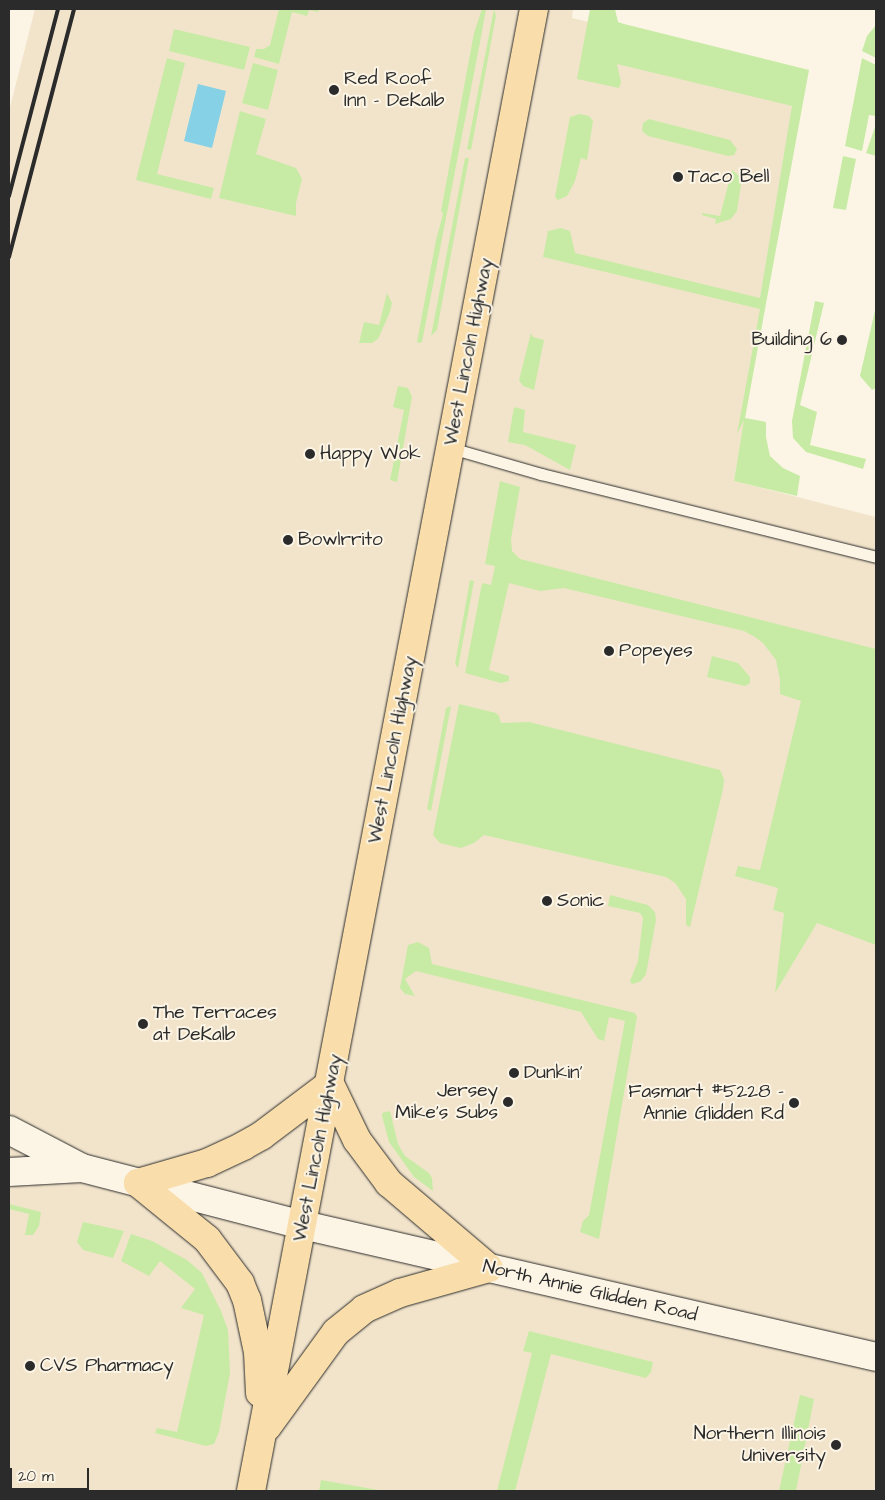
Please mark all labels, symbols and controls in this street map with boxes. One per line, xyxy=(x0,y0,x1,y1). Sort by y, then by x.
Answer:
place label: Red Roof Inn - DeKalb xyxy=(344,68,444,112)
marker: Red Roof Inn - DeKalb xyxy=(328,84,340,96)
place label: Taco Bell xyxy=(688,166,770,188)
marker: Taco Bell xyxy=(672,171,684,183)
street label: West Lincoln Highway xyxy=(440,256,498,448)
place label: Building 6 xyxy=(752,329,832,351)
marker: Building 6 xyxy=(836,334,848,346)
place label: Happy Wok xyxy=(320,443,421,465)
marker: Happy Wok xyxy=(304,448,316,460)
place label: Bowlrrito xyxy=(298,529,383,551)
marker: Bowlrrito xyxy=(282,534,294,546)
place label: Popeyes xyxy=(619,640,693,662)
marker: Popeyes xyxy=(603,645,615,657)
street label: West Lincoln Highway xyxy=(364,654,422,846)
place label: Sonic xyxy=(557,890,604,912)
marker: Sonic xyxy=(541,895,553,907)
place label: The Terraces at DeKalb xyxy=(153,1002,277,1046)
marker: The Terraces at DeKalb xyxy=(137,1018,149,1030)
street label: West Lincoln Highway xyxy=(289,1052,347,1244)
place label: Dunkin' xyxy=(524,1062,583,1084)
marker: Dunkin' xyxy=(508,1067,520,1079)
place label: Jersey Mike's Subs xyxy=(395,1080,498,1124)
place label: Fasmart #5228 - Annie Glidden Rd xyxy=(628,1081,784,1125)
marker: Jersey Mike's Subs xyxy=(502,1096,514,1108)
marker: Fasmart #5228 - Annie Glidden Rd xyxy=(788,1097,800,1109)
street label: North Annie Glidden Road xyxy=(481,1255,699,1327)
place label: CVS Pharmacy xyxy=(40,1355,174,1377)
marker: CVS Pharmacy xyxy=(24,1360,36,1372)
place label: Northern Illinois University xyxy=(694,1423,826,1467)
marker: Northern Illinois University xyxy=(830,1439,842,1451)
scale bar xyxy=(12,1458,91,1490)
text: 20 m xyxy=(18,1466,54,1487)

